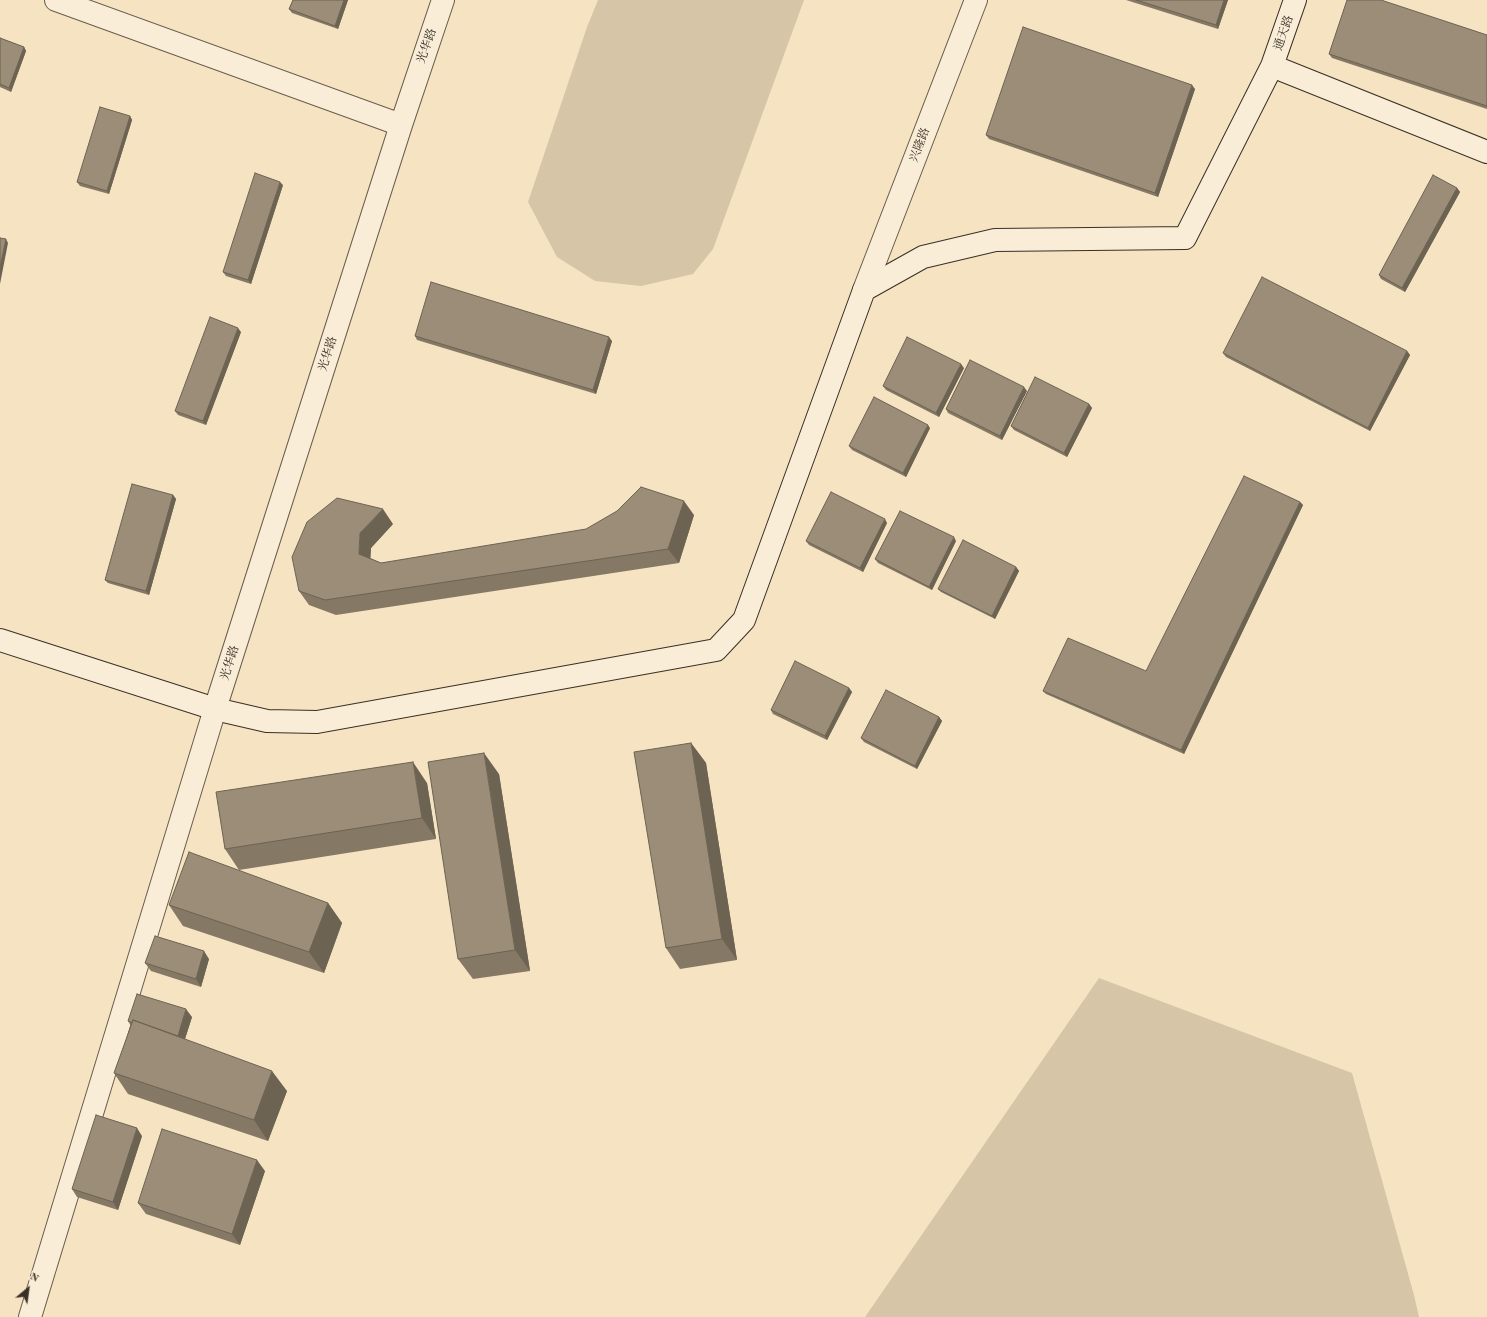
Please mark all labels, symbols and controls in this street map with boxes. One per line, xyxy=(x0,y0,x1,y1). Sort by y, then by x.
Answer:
street label: 通天路 xyxy=(1271,14,1297,52)
street label: 光华路 xyxy=(414,27,440,65)
street label: 兴隆路 xyxy=(907,126,933,164)
street label: 光华路 xyxy=(316,335,340,373)
street label: 光华路 xyxy=(218,644,242,682)
north arrow xyxy=(8,1269,48,1309)
text: N xyxy=(28,1271,40,1285)

